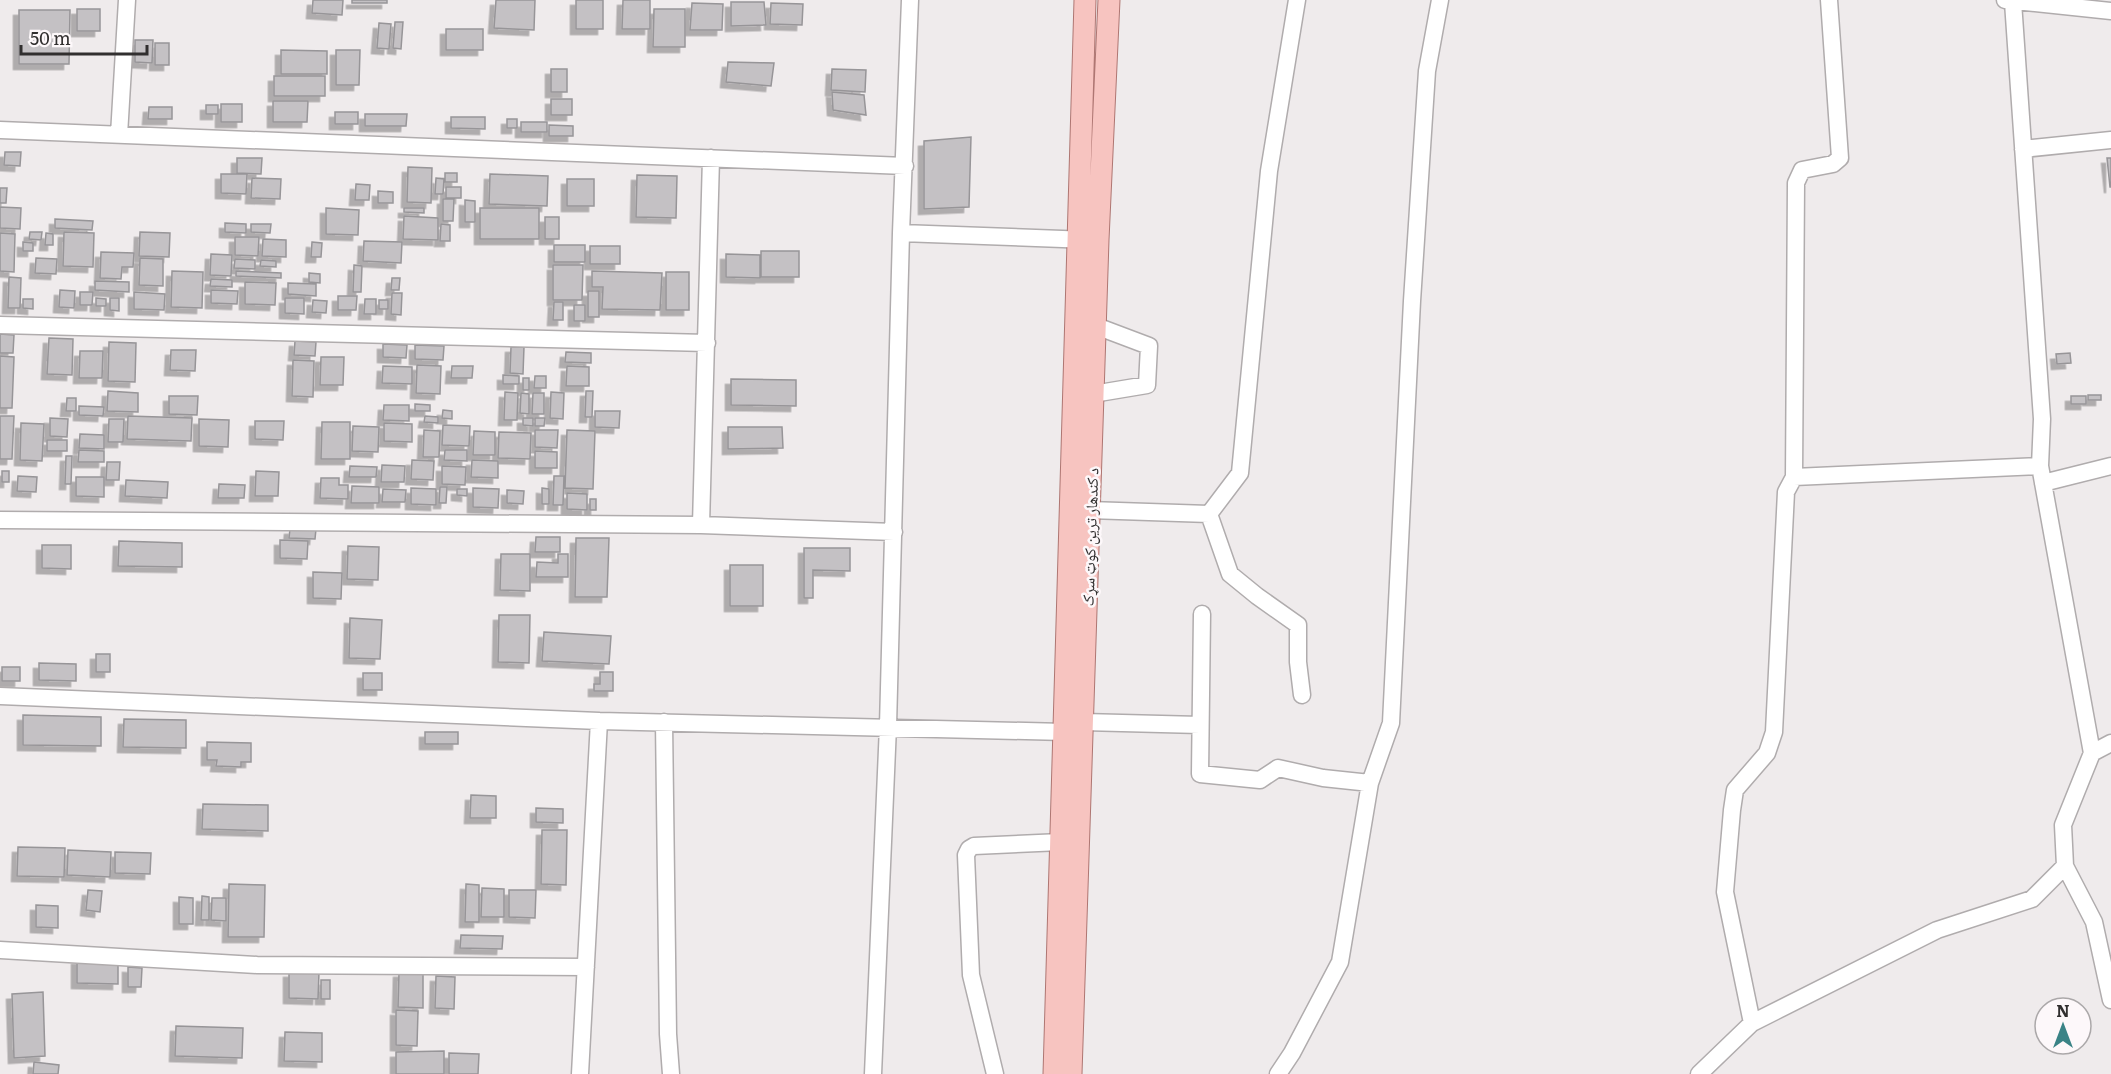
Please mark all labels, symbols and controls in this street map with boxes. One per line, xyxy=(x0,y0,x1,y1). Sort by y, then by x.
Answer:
scale bar xyxy=(21,18,147,56)
text: 50 m xyxy=(30,24,71,51)
street label: د کندهار ترين کوټ سړک xyxy=(1075,467,1103,607)
north arrow xyxy=(2033,996,2093,1056)
text: N xyxy=(2056,998,2070,1022)

